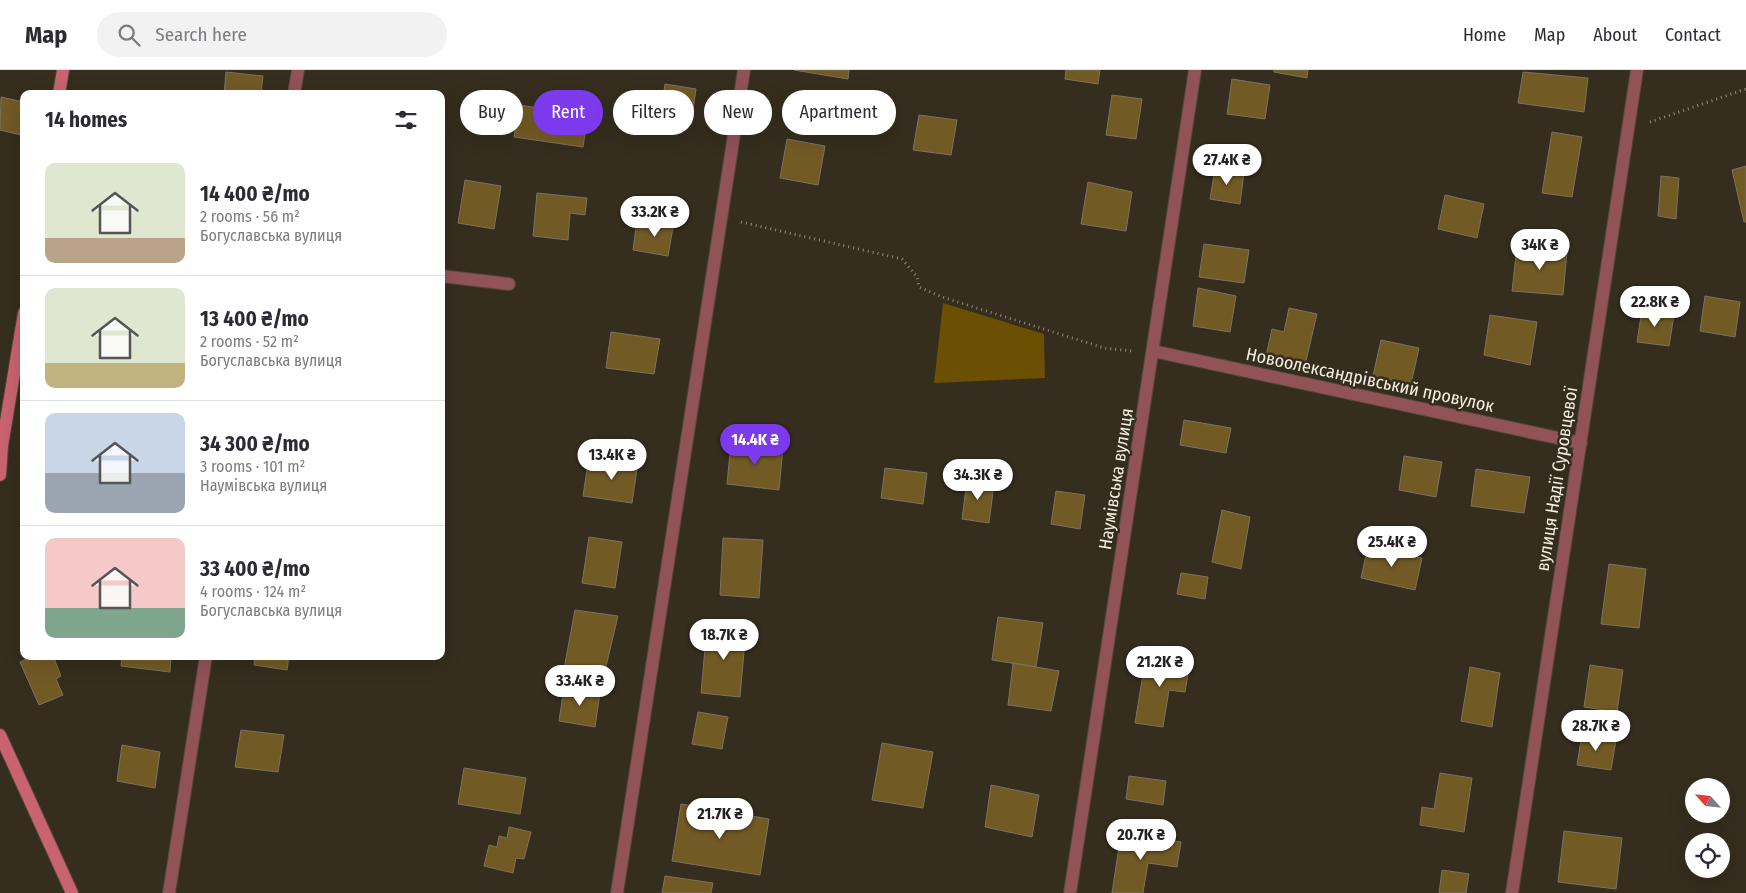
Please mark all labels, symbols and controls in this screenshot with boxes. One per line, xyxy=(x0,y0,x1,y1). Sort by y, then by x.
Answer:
search box xyxy=(97,12,447,57)
text: Map xyxy=(25,21,67,49)
icon: search xyxy=(115,21,143,49)
text: Search here xyxy=(155,23,247,46)
text: Home xyxy=(1463,24,1506,46)
text: Map xyxy=(1534,24,1565,46)
text: About xyxy=(1593,24,1637,46)
text: Contact xyxy=(1665,24,1721,46)
chip: Buy xyxy=(460,90,523,135)
chip: Rent xyxy=(533,90,603,135)
chip: Filters xyxy=(613,90,694,135)
chip: New xyxy=(704,90,772,135)
chip: Apartment xyxy=(782,90,896,135)
icon: filters xyxy=(392,106,420,134)
text: 14 homes xyxy=(45,107,127,133)
pin: 27.4K ₴ xyxy=(1181,144,1273,186)
text: 27.4K ₴ xyxy=(1204,150,1250,169)
text: 14 400 ₴/mo xyxy=(200,181,310,207)
icon: home xyxy=(85,183,145,243)
pin: 33.2K ₴ xyxy=(609,196,701,238)
text: 33.2K ₴ xyxy=(631,202,679,221)
text: 2 rooms · 56 m² xyxy=(200,207,300,226)
text: Богуславська вулиця xyxy=(200,226,342,245)
pin: 34K ₴ xyxy=(1505,228,1575,271)
text: 34K ₴ xyxy=(1522,235,1558,254)
pin: 22.8K ₴ xyxy=(1609,286,1701,328)
text: 22.8K ₴ xyxy=(1631,292,1679,311)
text: 13 400 ₴/mo xyxy=(200,306,309,332)
icon: home xyxy=(85,308,145,368)
text: 2 rooms · 52 m² xyxy=(200,332,299,351)
street label: Новоолександрівський провулок xyxy=(1244,343,1497,417)
text: Богуславська вулиця xyxy=(200,351,342,370)
street label: вулиця Надії Суровцевої xyxy=(1532,385,1582,573)
street label: Наумівська вулиця xyxy=(1094,407,1138,551)
pin: 14.4K ₴ xyxy=(709,424,801,466)
text: 14.4K ₴ xyxy=(731,430,779,449)
text: 34 300 ₴/mo xyxy=(200,431,310,457)
icon: home xyxy=(85,433,145,493)
pin: 13.4K ₴ xyxy=(566,438,658,481)
text: 13.4K ₴ xyxy=(589,445,635,464)
text: 3 rooms · 101 m² xyxy=(200,457,305,476)
pin: 34.3K ₴ xyxy=(932,458,1024,501)
text: 34.3K ₴ xyxy=(954,465,1002,484)
text: Наумівська вулиця xyxy=(200,476,327,495)
pin: 25.4K ₴ xyxy=(1346,526,1438,568)
text: 25.4K ₴ xyxy=(1368,532,1416,551)
text: 33 400 ₴/mo xyxy=(200,556,310,582)
icon: home xyxy=(85,558,145,618)
text: 4 rooms · 124 m² xyxy=(200,582,306,601)
text: Богуславська вулиця xyxy=(200,601,342,620)
pin: 18.7K ₴ xyxy=(678,618,770,661)
text: 18.7K ₴ xyxy=(701,625,747,644)
pin: 21.2K ₴ xyxy=(1114,646,1206,688)
text: 21.2K ₴ xyxy=(1137,652,1183,671)
pin: 33.4K ₴ xyxy=(534,664,626,707)
text: 33.4K ₴ xyxy=(556,671,604,690)
pin: 28.7K ₴ xyxy=(1550,710,1642,752)
text: 28.7K ₴ xyxy=(1572,716,1620,735)
north arrow xyxy=(1685,778,1730,822)
map controls xyxy=(1685,778,1730,878)
pin: 21.7K ₴ xyxy=(674,798,766,840)
text: 21.7K ₴ xyxy=(697,804,743,823)
pin: 20.7K ₴ xyxy=(1095,818,1187,861)
text: 20.7K ₴ xyxy=(1117,825,1165,844)
button: locate xyxy=(1685,833,1730,878)

